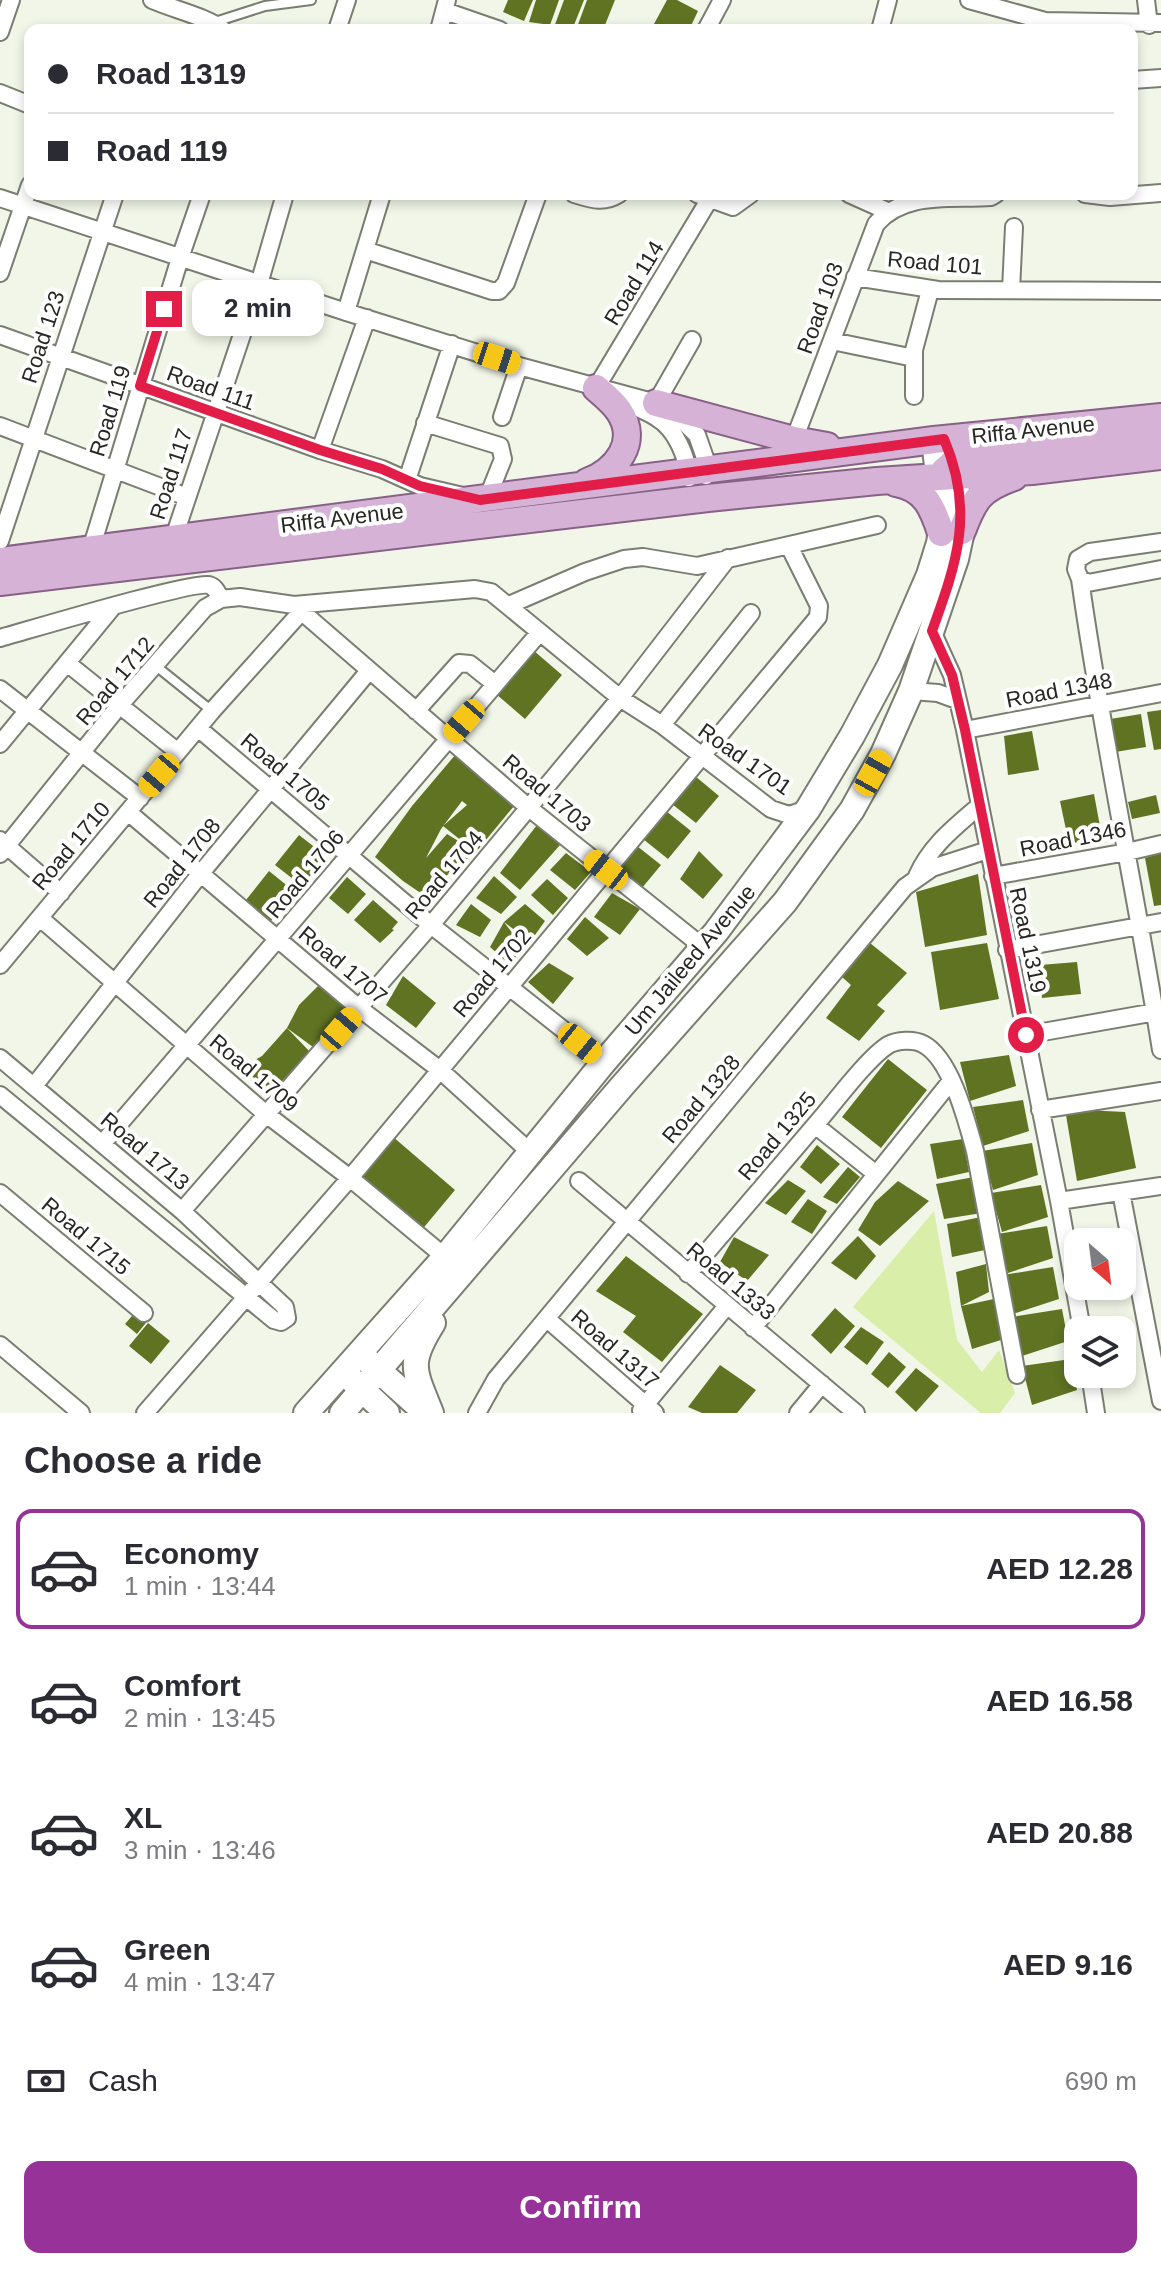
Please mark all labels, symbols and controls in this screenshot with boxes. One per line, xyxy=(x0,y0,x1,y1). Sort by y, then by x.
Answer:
text: Road 1319 xyxy=(96,57,246,90)
text: Road 119 xyxy=(96,134,228,167)
street label: Road 114 xyxy=(599,236,669,330)
street label: Road 101 xyxy=(886,246,984,280)
street label: Road 103 xyxy=(792,259,848,357)
callout: 2 min xyxy=(192,281,324,337)
street label: Road 123 xyxy=(16,288,70,386)
route end xyxy=(146,291,182,327)
text: 2 min xyxy=(224,293,292,323)
car xyxy=(470,339,524,377)
street label: Road 111 xyxy=(163,360,259,416)
street label: Road 119 xyxy=(84,363,136,459)
street label: Riffa Avenue xyxy=(970,411,1096,449)
street label: Road 117 xyxy=(145,426,197,522)
street label: Riffa Avenue xyxy=(279,498,405,538)
street label: Road 1712 xyxy=(71,632,159,730)
street label: Road 1348 xyxy=(1004,667,1114,713)
car xyxy=(439,695,489,747)
street label: Road 1701 xyxy=(694,718,796,800)
street label: Road 1705 xyxy=(236,728,334,816)
car xyxy=(851,746,895,800)
car xyxy=(134,749,184,801)
street label: Road 1703 xyxy=(498,749,596,837)
street label: Road 1710 xyxy=(27,797,115,895)
street label: Road 1708 xyxy=(138,813,226,913)
street label: Road 1346 xyxy=(1018,816,1128,862)
street label: Road 1706 xyxy=(261,825,349,923)
street label: Road 1704 xyxy=(400,826,488,924)
car xyxy=(580,846,632,894)
street label: Um Jaileed Avenue xyxy=(620,880,760,1040)
street label: Road 1319 xyxy=(1005,885,1051,995)
street label: Road 1707 xyxy=(294,921,392,1009)
street label: Road 1702 xyxy=(448,924,536,1022)
car xyxy=(316,1003,366,1055)
route start xyxy=(1008,1017,1044,1053)
car xyxy=(554,1019,606,1067)
street label: Road 1709 xyxy=(205,1029,303,1117)
street label: Road 1328 xyxy=(657,1050,745,1148)
street label: Road 1325 xyxy=(733,1087,821,1185)
street label: Road 1713 xyxy=(96,1107,194,1195)
street label: Road 1715 xyxy=(37,1192,135,1280)
north arrow xyxy=(1064,1228,1136,1300)
map controls xyxy=(1064,1228,1136,1388)
street label: Road 1333 xyxy=(682,1237,780,1325)
street label: Road 1317 xyxy=(566,1304,664,1394)
button: layers xyxy=(1064,1316,1136,1388)
text: Choose a ride xyxy=(24,1440,262,1481)
icon: car xyxy=(28,1533,100,1605)
text: Economy xyxy=(124,1537,259,1570)
text: AED 12.28 xyxy=(986,1552,1133,1585)
text: 1 min · 13:44 xyxy=(124,1571,276,1601)
icon: car xyxy=(28,1665,100,1737)
text: Comfort xyxy=(124,1669,241,1702)
text: AED 16.58 xyxy=(986,1684,1133,1717)
text: 2 min · 13:45 xyxy=(124,1703,276,1733)
icon: car xyxy=(28,1797,100,1869)
text: XL xyxy=(124,1801,162,1834)
text: AED 20.88 xyxy=(986,1816,1133,1849)
text: 3 min · 13:46 xyxy=(124,1835,276,1865)
icon: car xyxy=(28,1929,100,2001)
text: Green xyxy=(124,1933,211,1966)
text: AED 9.16 xyxy=(1003,1948,1133,1981)
text: 4 min · 13:47 xyxy=(124,1967,276,1997)
icon: cash xyxy=(24,2059,68,2103)
text: Cash xyxy=(88,2064,158,2097)
text: 690 m xyxy=(1065,2066,1137,2096)
button: Confirm xyxy=(24,2161,1137,2253)

